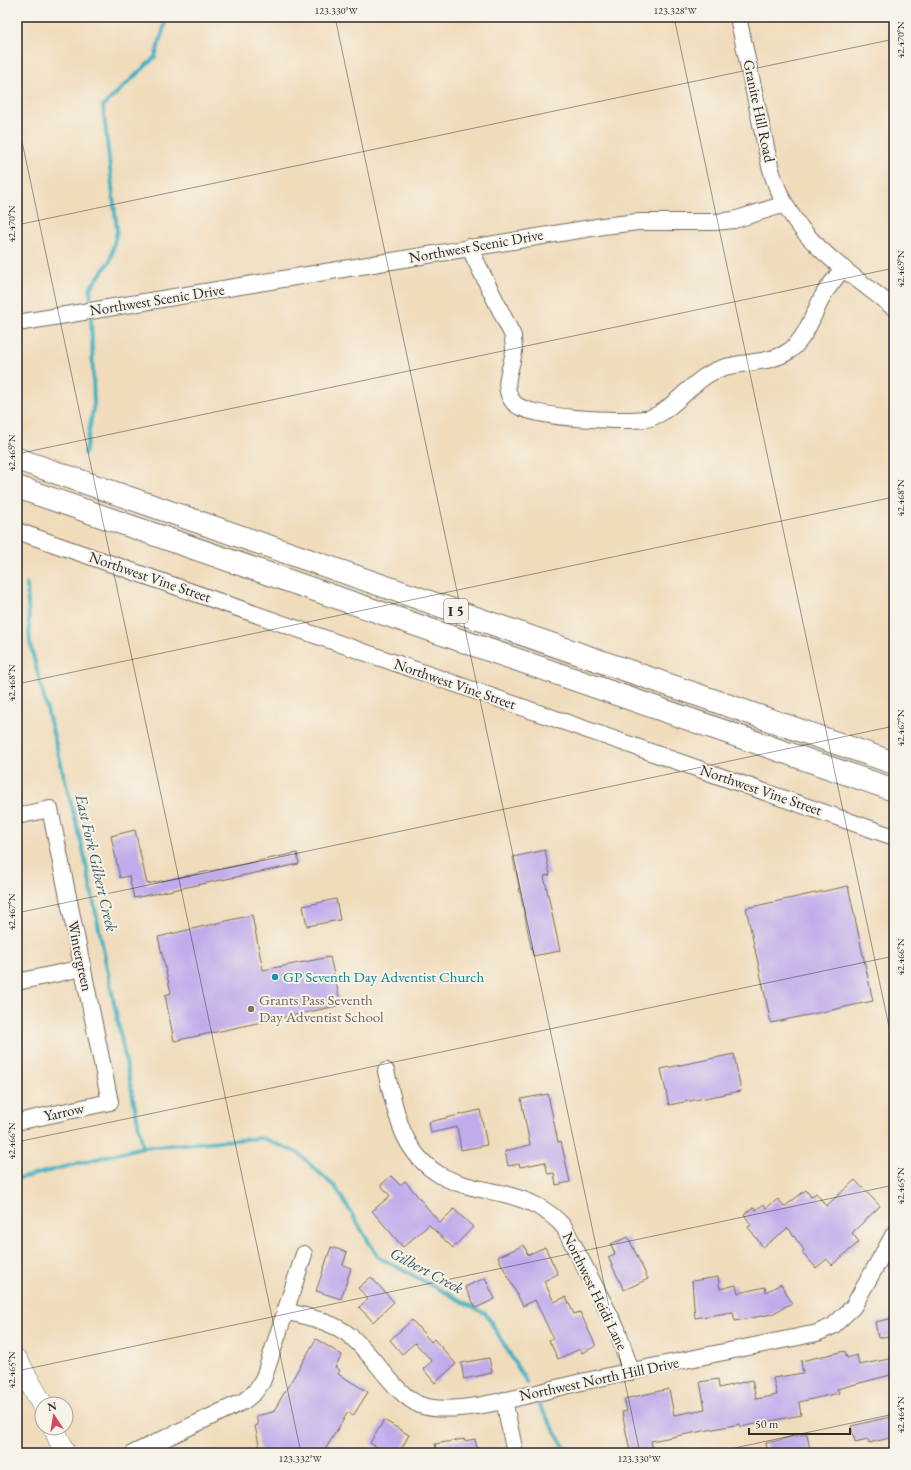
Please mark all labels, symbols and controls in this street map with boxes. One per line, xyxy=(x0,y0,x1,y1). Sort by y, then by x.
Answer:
text: 123.330°W xyxy=(314,4,358,17)
text: 123.328°W xyxy=(653,4,697,17)
text: 42.470°N xyxy=(894,21,907,59)
street label: Granite Hill Road xyxy=(739,58,780,164)
text: 42.470°N xyxy=(5,205,18,243)
street label: Northwest Scenic Drive xyxy=(407,224,545,267)
text: 42.469°N xyxy=(894,250,907,288)
street label: Northwest Scenic Drive xyxy=(88,279,226,320)
text: 42.469°N xyxy=(5,434,18,472)
text: 42.468°N xyxy=(894,479,907,517)
street label: Northwest Vine Street xyxy=(87,547,214,606)
road number: I 5 xyxy=(444,599,468,623)
street label: Northwest Vine Street xyxy=(392,654,519,713)
text: 42.468°N xyxy=(5,664,18,702)
text: 42.467°N xyxy=(894,709,907,747)
street label: Northwest Vine Street xyxy=(698,760,825,819)
water label: East Fork Gilbert Creek xyxy=(70,791,123,935)
text: 42.467°N xyxy=(5,893,18,931)
street label: Wintergreen xyxy=(64,919,97,993)
text: 42.466°N xyxy=(894,938,907,976)
place label: GP Seventh Day Adventist Church xyxy=(283,967,484,986)
marker: GP Seventh Day Adventist Church xyxy=(270,972,280,982)
place label: Grants Pass Seventh Day Adventist School xyxy=(259,990,384,1026)
marker: Grants Pass Seventh Day Adventist School xyxy=(246,1004,256,1014)
street label: Yarrow xyxy=(42,1098,86,1125)
text: 42.466°N xyxy=(5,1122,18,1160)
text: 42.465°N xyxy=(894,1167,907,1205)
street label: Northwest Heidi Lane xyxy=(559,1229,632,1353)
water label: Gilbert Creek xyxy=(386,1242,468,1299)
text: 42.465°N xyxy=(5,1351,18,1389)
street label: Northwest North Hill Drive xyxy=(517,1352,680,1405)
north arrow xyxy=(34,1396,74,1436)
text: 42.464°N xyxy=(894,1396,907,1434)
text: N xyxy=(46,1398,58,1414)
scale bar xyxy=(749,1410,850,1436)
text: 50 m xyxy=(755,1416,779,1432)
text: 123.332°W xyxy=(278,1452,322,1465)
text: 123.330°W xyxy=(617,1452,661,1465)

